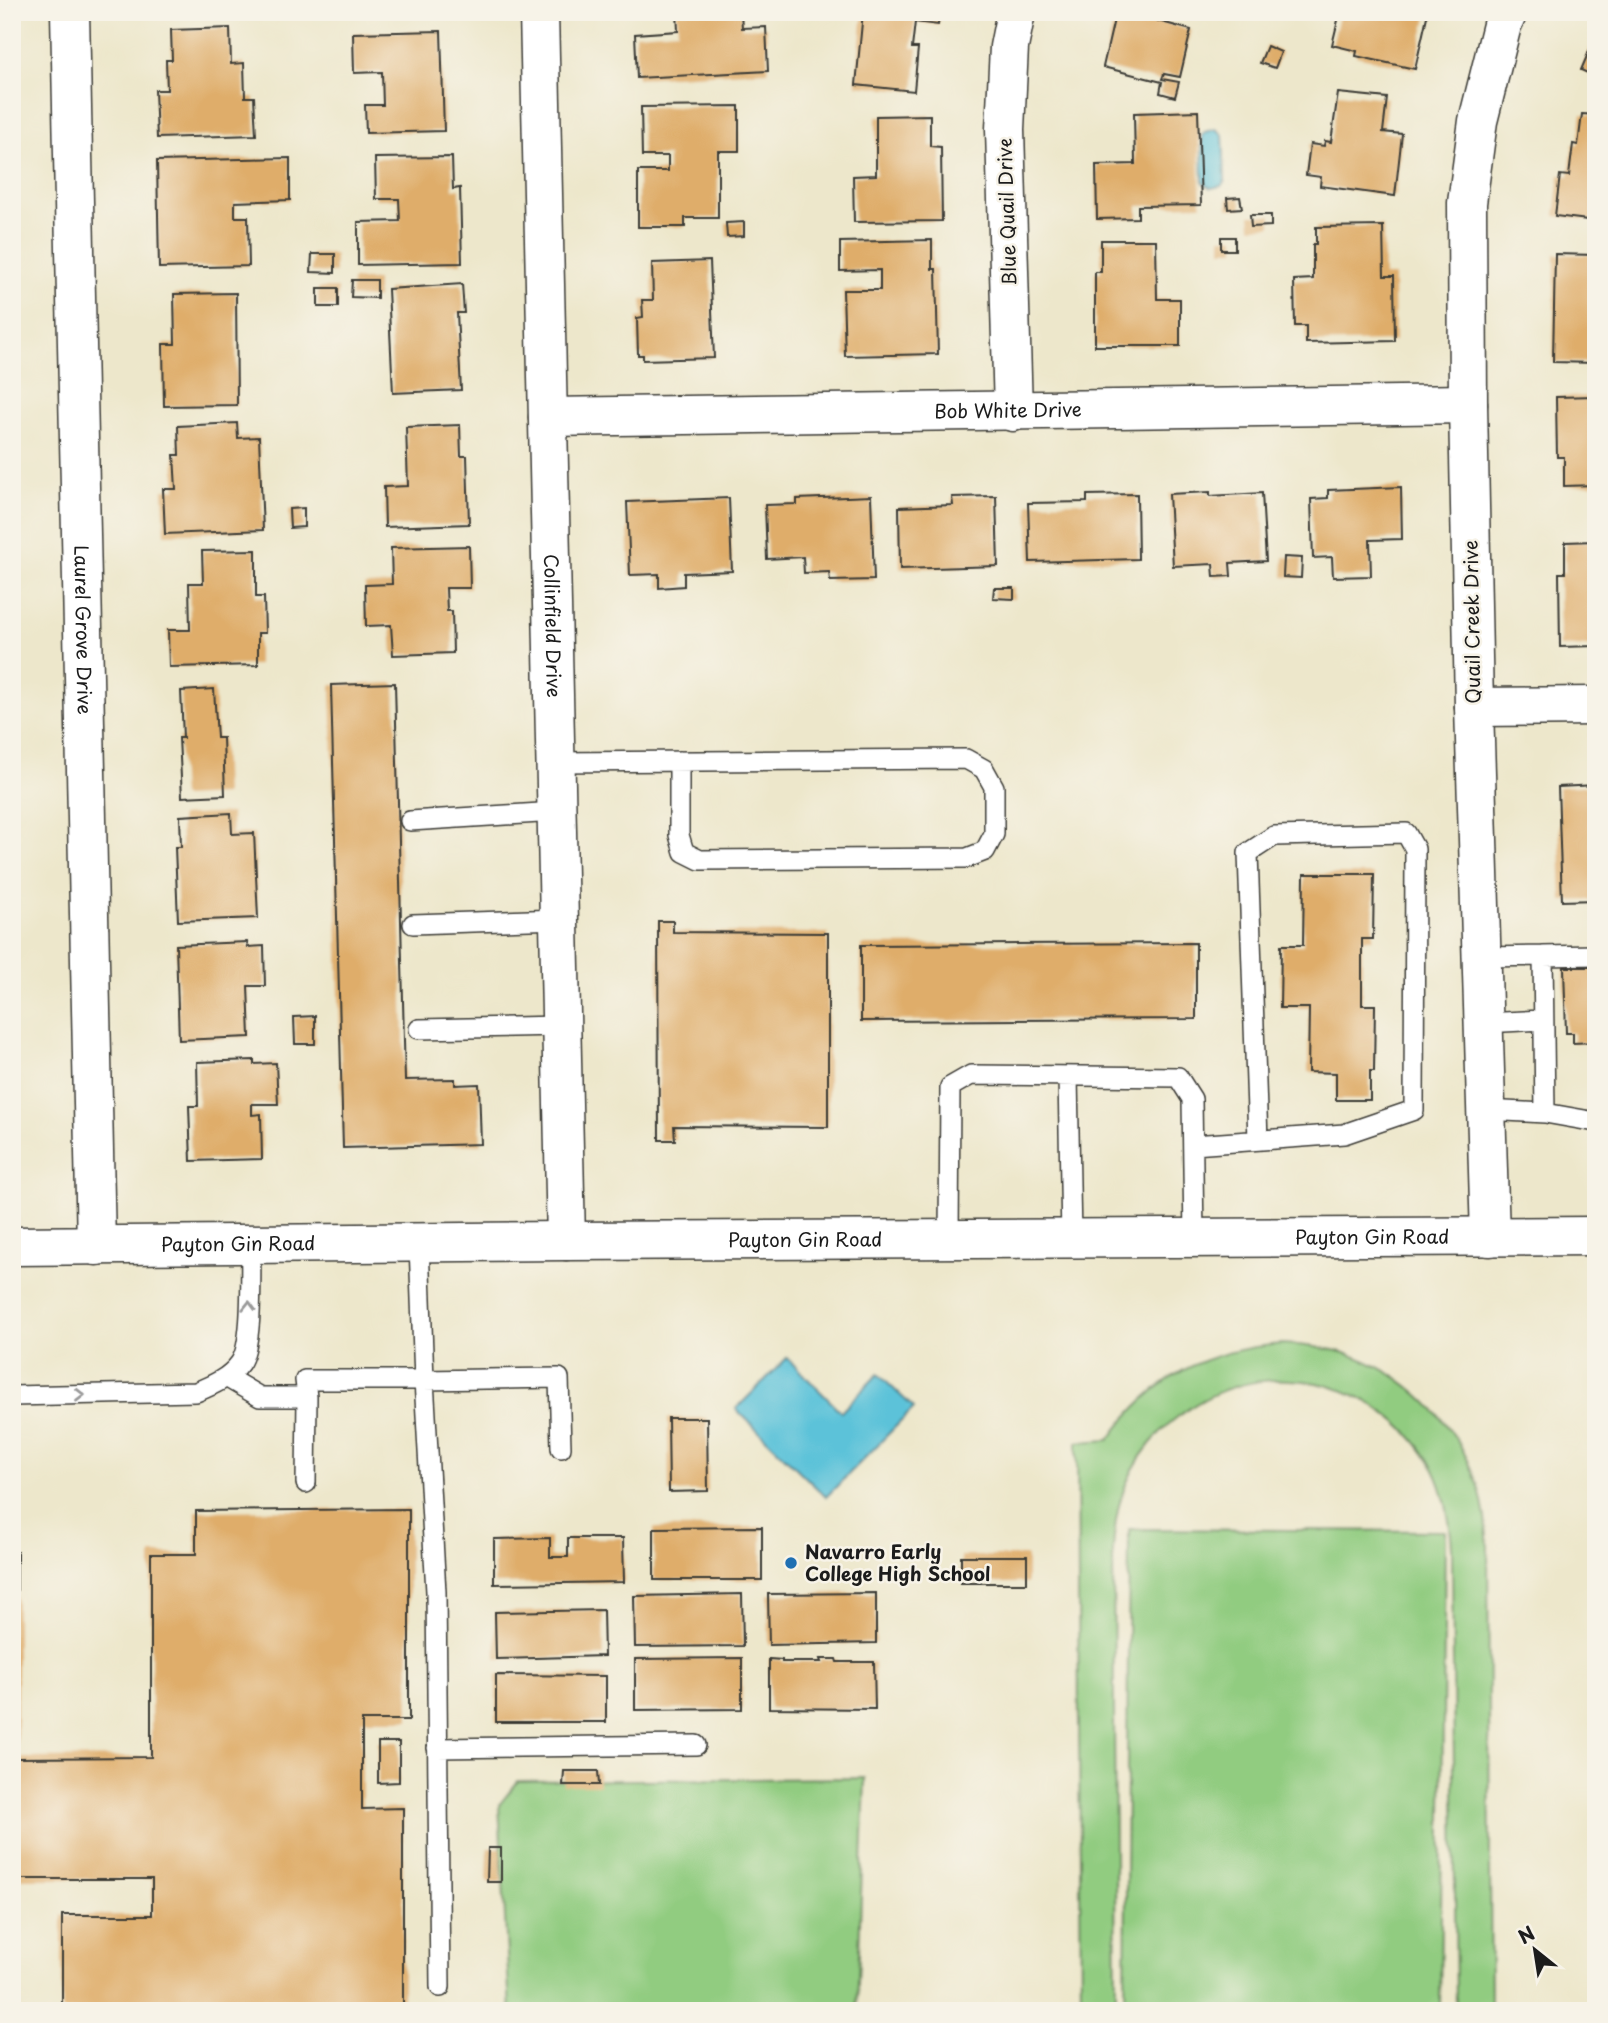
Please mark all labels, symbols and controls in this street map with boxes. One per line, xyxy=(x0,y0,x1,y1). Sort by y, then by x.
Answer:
street label: Blue Quail Drive xyxy=(989,138,1023,286)
street label: Bob White Drive xyxy=(934,394,1082,425)
street label: Quail Creek Drive xyxy=(1456,540,1486,704)
street label: Laurel Grove Drive xyxy=(68,545,100,715)
street label: Collinfield Drive xyxy=(538,554,569,698)
street label: Payton Gin Road xyxy=(1295,1222,1449,1250)
street label: Payton Gin Road xyxy=(728,1224,882,1253)
street label: Payton Gin Road xyxy=(161,1228,315,1258)
one-way arrow xyxy=(242,1301,257,1312)
one-way arrow xyxy=(76,1387,86,1403)
place label: Navarro Early College High School xyxy=(805,1537,990,1587)
marker: Navarro Early College High School xyxy=(783,1555,799,1571)
north arrow xyxy=(1500,1914,1570,1984)
text: N xyxy=(1512,1919,1540,1950)

